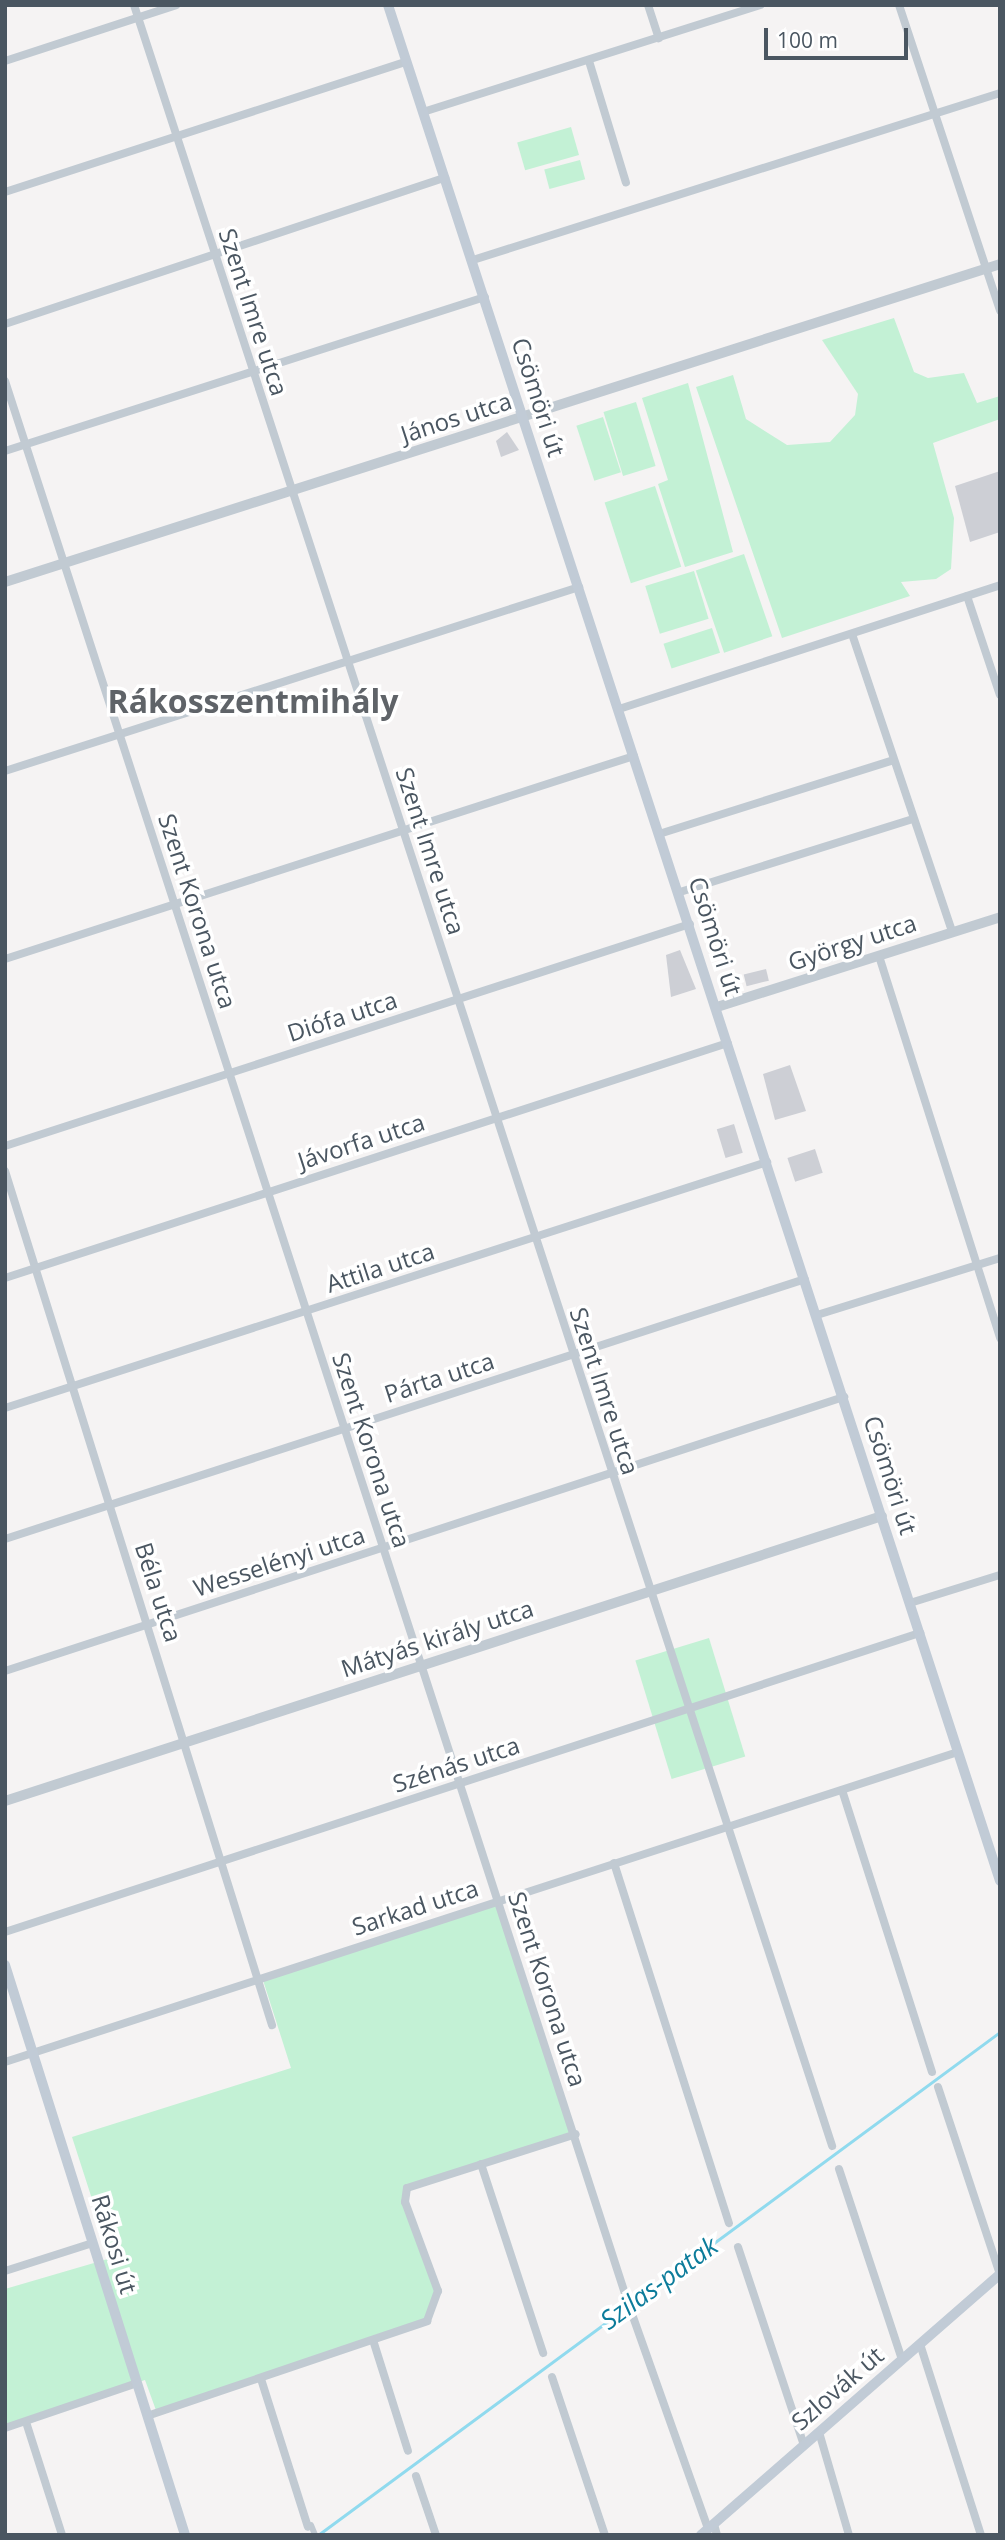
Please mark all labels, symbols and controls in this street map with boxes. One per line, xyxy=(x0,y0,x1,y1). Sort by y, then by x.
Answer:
scale bar xyxy=(767,14,911,58)
text: 100 m xyxy=(777,26,838,54)
street label: Szent Imre utca xyxy=(213,225,295,399)
street label: Csömöri út xyxy=(506,334,572,460)
street label: János utca xyxy=(397,386,515,448)
district label: Rákosszentmihály xyxy=(108,682,398,720)
street label: Szent Imre utca xyxy=(390,764,472,938)
street label: Szent Korona utca xyxy=(153,810,243,1012)
street label: Csömöri út xyxy=(683,873,749,999)
street label: György utca xyxy=(784,908,920,976)
street label: Diófa utca xyxy=(284,985,400,1047)
street label: Jávorfa utca xyxy=(294,1107,428,1175)
street label: Attila utca xyxy=(322,1236,438,1298)
street label: Szent Imre utca xyxy=(564,1304,646,1478)
street label: Párta utca xyxy=(380,1346,498,1408)
street label: Szent Korona utca xyxy=(327,1349,417,1551)
street label: Csömöri út xyxy=(858,1412,924,1538)
street label: Wesselényi utca xyxy=(190,1520,368,1602)
street label: Béla utca xyxy=(129,1539,189,1645)
street label: Mátyás király utca xyxy=(337,1593,537,1683)
street label: Szénás utca xyxy=(389,1730,523,1798)
street label: Sarkad utca xyxy=(348,1873,482,1941)
street label: Szent Korona utca xyxy=(503,1888,593,2090)
street label: Rákosi út xyxy=(86,2191,144,2297)
water label: Szilas-patak xyxy=(594,2230,724,2336)
street label: Szlovák út xyxy=(785,2340,889,2436)

